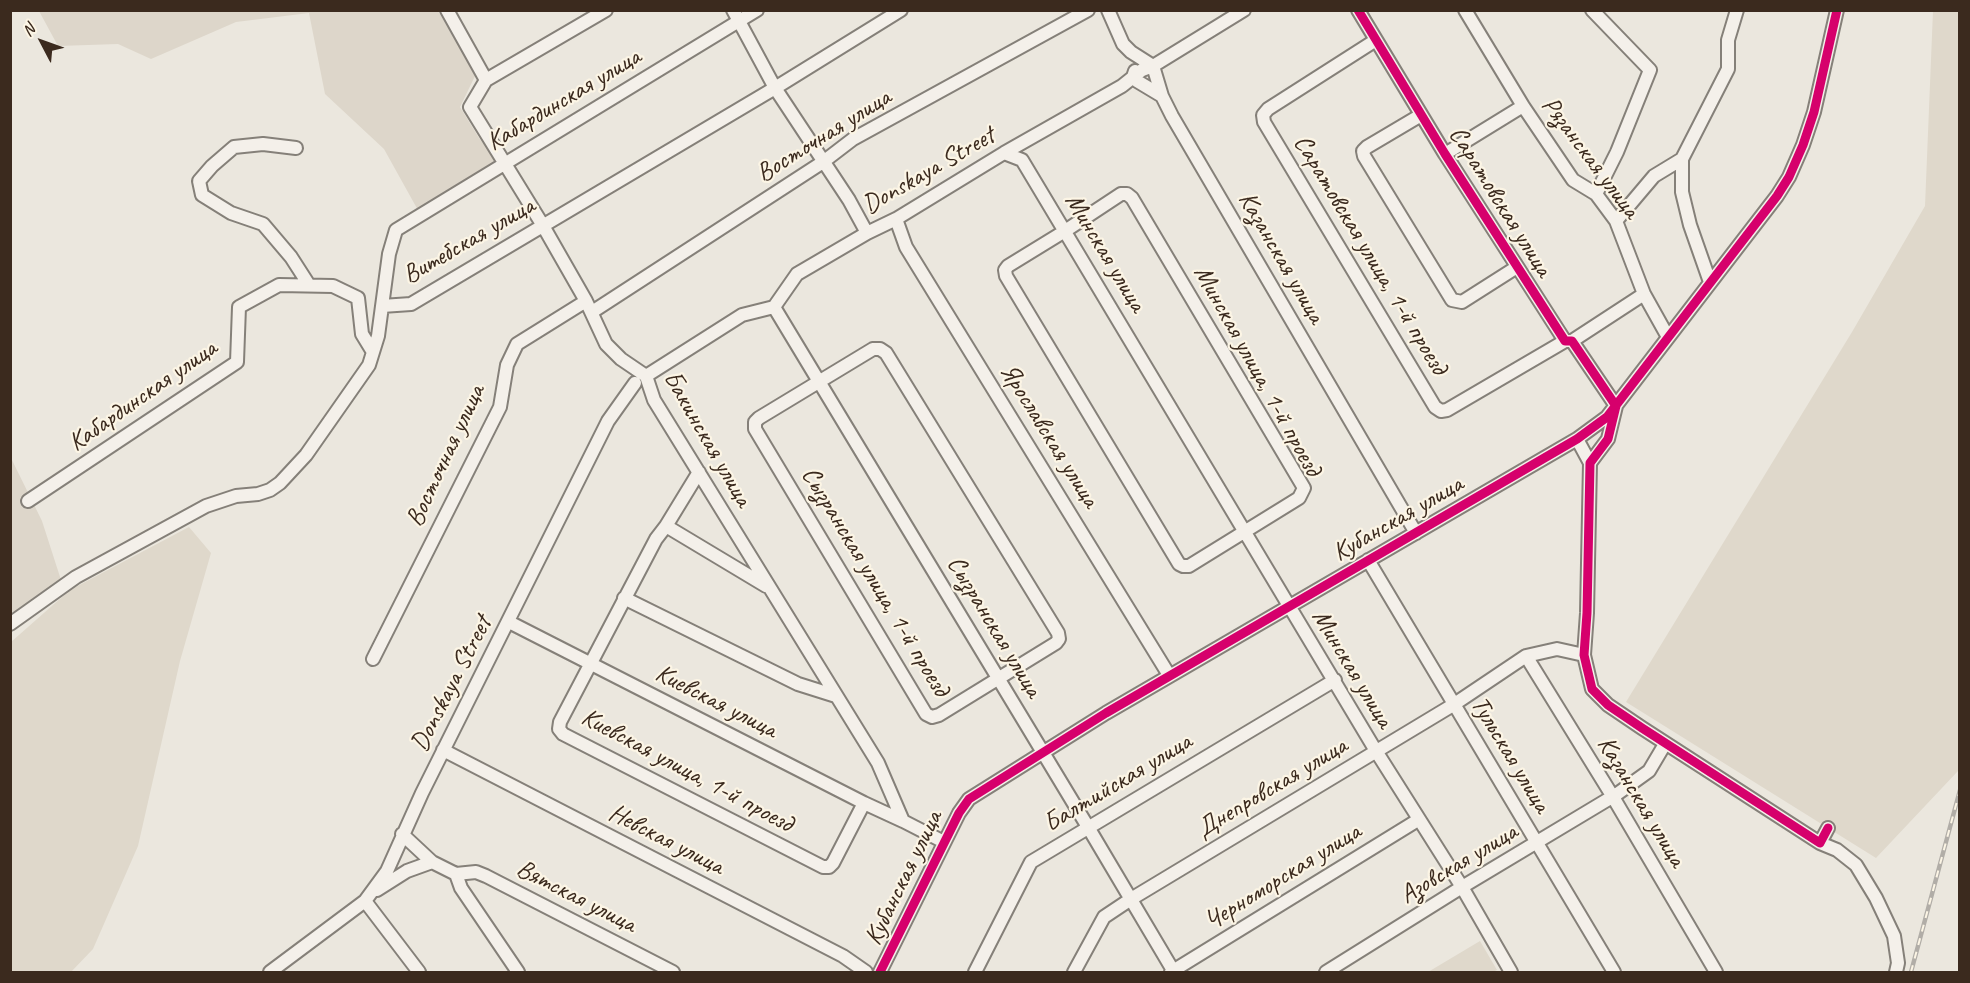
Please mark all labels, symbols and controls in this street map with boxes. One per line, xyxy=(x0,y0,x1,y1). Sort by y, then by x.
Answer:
north arrow xyxy=(12,12,72,72)
text: N xyxy=(18,20,39,40)
street label: Кабардинская улица xyxy=(481,42,647,158)
street label: Восточная улица xyxy=(751,82,897,190)
street label: Рязанская улица xyxy=(1534,91,1646,225)
street label: Donskaya Street xyxy=(857,121,1001,221)
street label: Саратовская улица xyxy=(1441,121,1559,283)
street label: Саратовская улица, 1-й проезд xyxy=(1286,129,1454,381)
street label: Казанская улица xyxy=(1231,187,1331,329)
street label: Минская улица xyxy=(1057,188,1153,318)
street label: Витебская улица xyxy=(397,191,541,291)
street label: Минская улица, 1-й проезд xyxy=(1186,260,1328,482)
street label: Кабардинская улица xyxy=(63,333,223,459)
street label: Ярославская улица xyxy=(992,358,1106,514)
street label: Бакинская улица xyxy=(656,365,758,513)
street label: Восточная улица xyxy=(400,380,492,532)
street label: Сызранская улица, 1-й проезд xyxy=(794,461,956,703)
street label: Кубанская улица xyxy=(1327,469,1469,569)
street label: Сызранская улица xyxy=(940,551,1048,703)
street label: Минская улица xyxy=(1304,604,1400,734)
street label: Donskaya Street xyxy=(405,611,499,757)
street label: Киевская улица xyxy=(650,658,782,746)
street label: Тульская улица xyxy=(1463,691,1557,819)
street label: Киевская улица, 1-й проезд xyxy=(576,702,798,840)
street label: Балтийская улица xyxy=(1038,727,1198,839)
street label: Днепровская улица xyxy=(1191,731,1353,845)
street label: Казанская улица xyxy=(1590,731,1692,873)
street label: Невская улица xyxy=(603,798,729,882)
street label: Кубанская улица xyxy=(858,806,950,950)
street label: Черноморская улица xyxy=(1199,817,1367,937)
street label: Азовская улица xyxy=(1395,817,1523,911)
street label: Вятская улица xyxy=(511,854,641,940)

